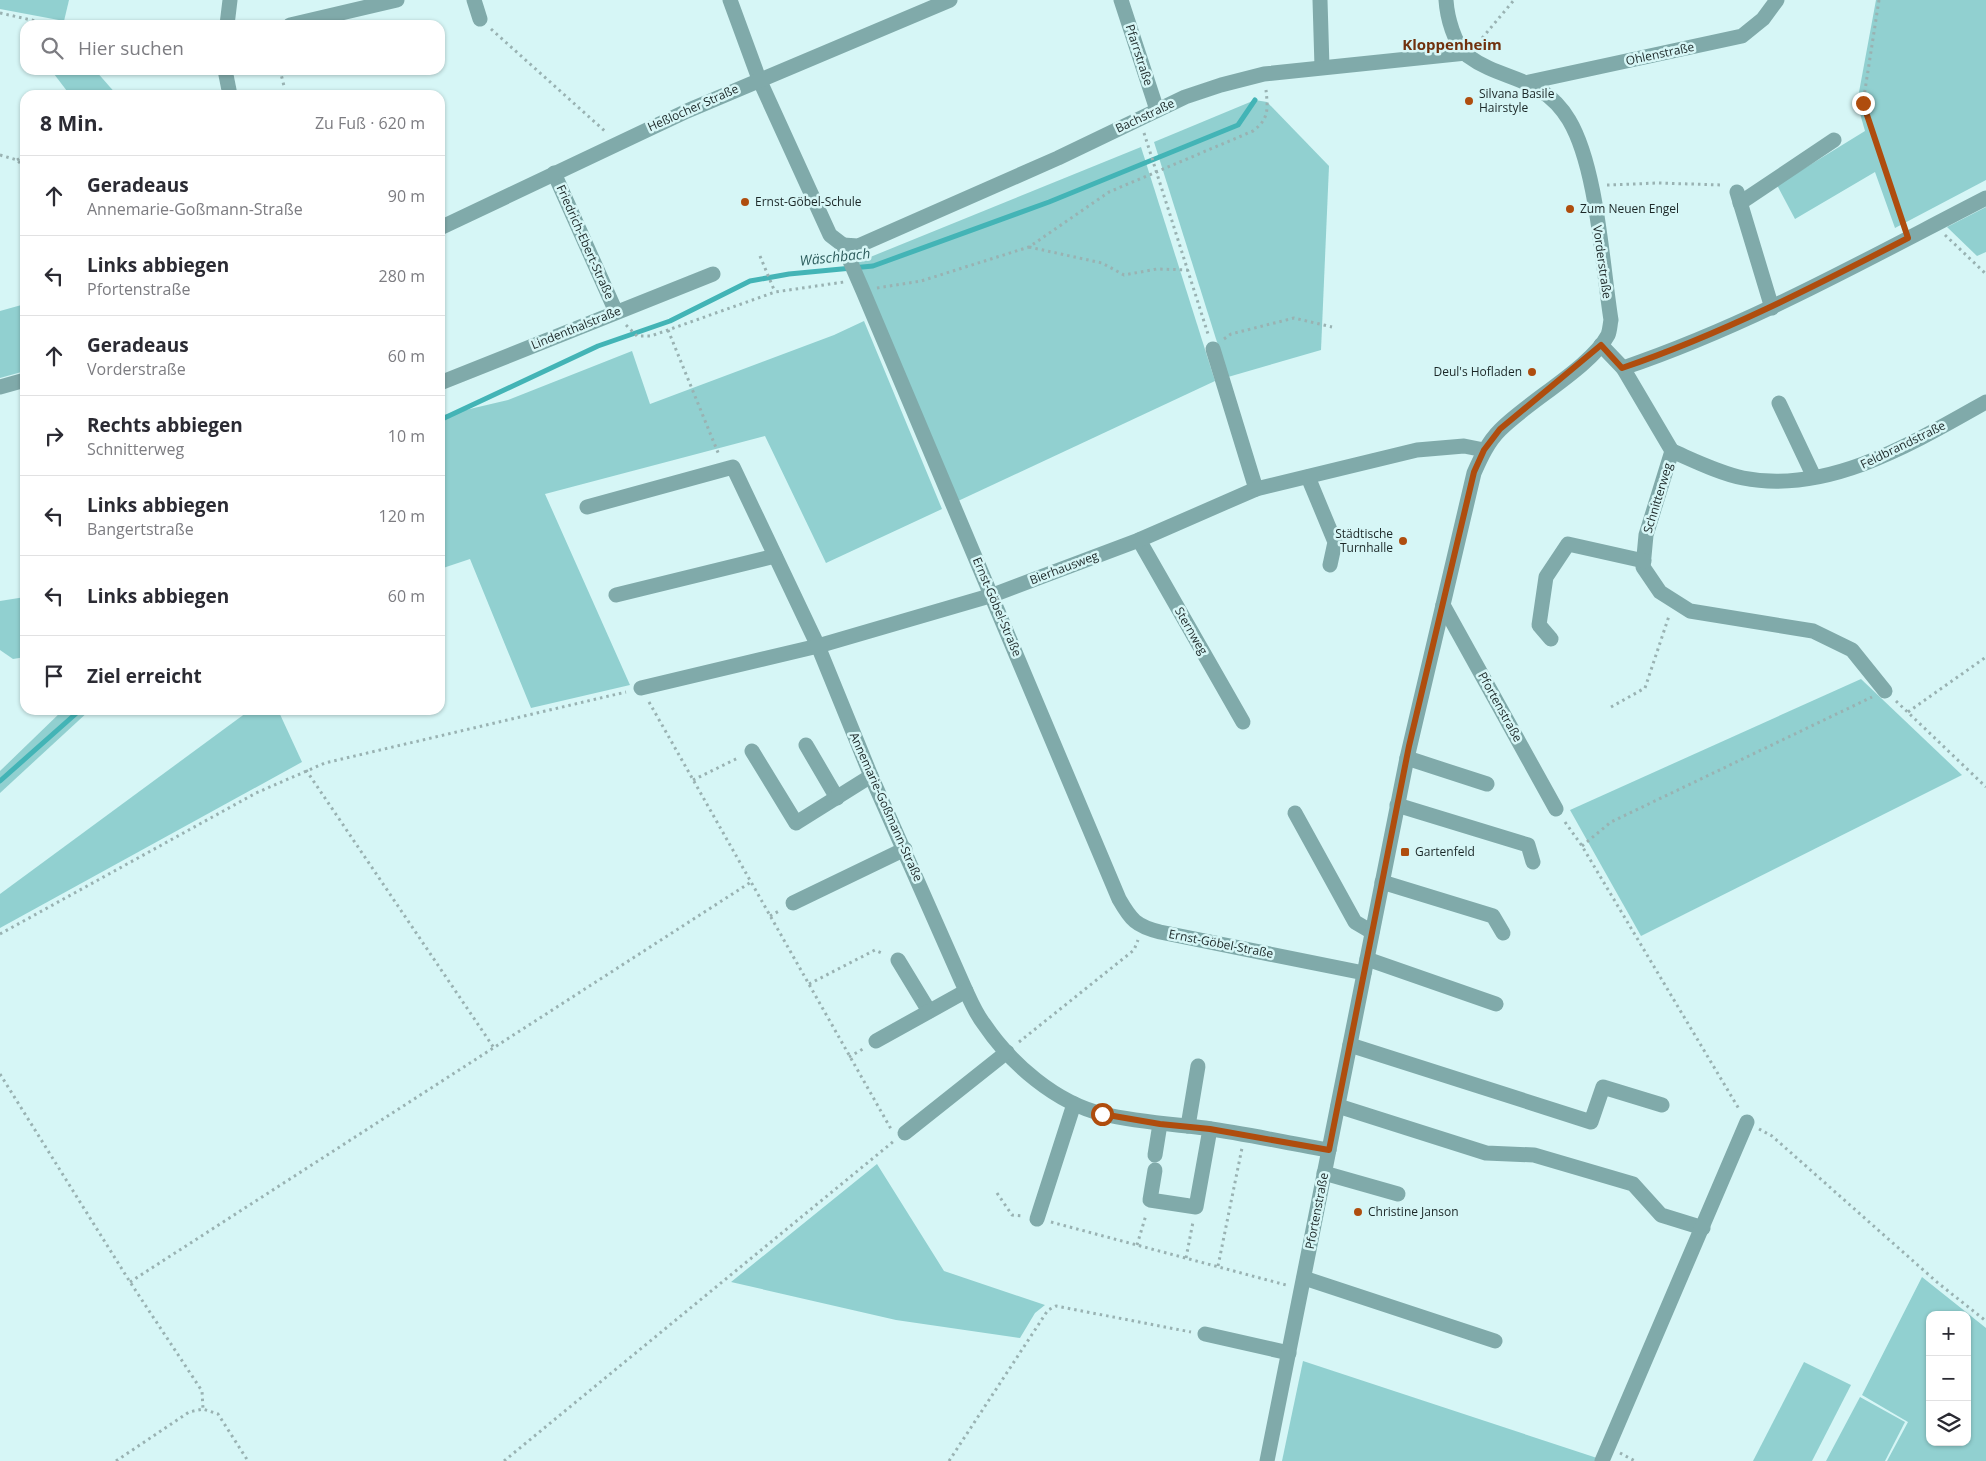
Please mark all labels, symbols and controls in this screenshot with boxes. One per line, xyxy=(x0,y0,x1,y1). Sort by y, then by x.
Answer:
search box xyxy=(20,20,445,75)
street label: Pfarrstraße xyxy=(1122,22,1157,88)
icon: search xyxy=(38,34,66,62)
district label: Kloppenheim xyxy=(1402,34,1502,54)
text: Hier suchen xyxy=(78,35,184,61)
street label: Ohlenstraße xyxy=(1624,38,1696,69)
street label: Heßlocher Straße xyxy=(645,80,741,135)
place label: Silvana Basile Hairstyle xyxy=(1479,85,1555,116)
route end xyxy=(1852,92,1875,115)
street label: Bachstraße xyxy=(1113,94,1177,137)
marker: Silvana Basile Hairstyle xyxy=(1463,95,1475,107)
text: 8 Min. xyxy=(40,109,103,137)
text: Zu Fuß · 620 m xyxy=(315,112,425,134)
text: Geradeaus xyxy=(87,172,189,198)
icon: ahead xyxy=(40,182,68,210)
street label: Friedrich-Ebert-Straße xyxy=(553,182,618,302)
text: 90 m xyxy=(388,185,425,207)
place label: Ernst-Göbel-Schule xyxy=(755,193,862,210)
marker: Ernst-Göbel-Schule xyxy=(739,196,751,208)
text: Annemarie-Goßmann-Straße xyxy=(87,198,303,220)
place label: Zum Neuen Engel xyxy=(1580,200,1679,217)
marker: Zum Neuen Engel xyxy=(1564,203,1576,215)
street label: Vorderstraße xyxy=(1589,224,1616,300)
water label: Wäschbach xyxy=(799,243,871,270)
text: Links abbiegen xyxy=(87,252,229,278)
icon: left xyxy=(40,262,68,290)
text: 280 m xyxy=(379,265,425,287)
text: Pfortenstraße xyxy=(87,278,190,300)
street label: Lindenthalstraße xyxy=(528,302,623,353)
text: Geradeaus xyxy=(87,332,189,358)
icon: ahead xyxy=(40,342,68,370)
text: 60 m xyxy=(388,345,425,367)
text: Vorderstraße xyxy=(87,358,186,380)
place label: Deul's Hofladen xyxy=(1433,363,1522,380)
marker: Deul's Hofladen xyxy=(1526,366,1538,378)
text: Rechts abbiegen xyxy=(87,412,243,438)
street label: Feldbrandstraße xyxy=(1857,416,1948,473)
icon: right xyxy=(40,422,68,450)
text: 10 m xyxy=(388,425,425,447)
text: Schnitterweg xyxy=(87,438,184,460)
street label: Schnitterweg xyxy=(1639,460,1676,535)
text: Links abbiegen xyxy=(87,492,229,518)
icon: left xyxy=(40,502,68,530)
text: 120 m xyxy=(379,505,425,527)
text: Bangertstraße xyxy=(87,518,194,540)
place label: Städtische Turnhalle xyxy=(1335,525,1393,556)
marker: Städtische Turnhalle xyxy=(1397,535,1409,547)
street label: Bierhausweg xyxy=(1027,547,1101,588)
street label: Ernst-Göbel-Straße xyxy=(969,555,1026,659)
icon: left xyxy=(40,582,68,610)
text: Links abbiegen xyxy=(87,583,229,609)
text: 60 m xyxy=(388,585,425,607)
street label: Sternweg xyxy=(1171,604,1212,658)
icon: arrive xyxy=(40,662,68,690)
text: Ziel erreicht xyxy=(87,663,202,689)
street label: Pfortenstraße xyxy=(1474,669,1527,745)
street label: Annemarie-Goßmann-Straße xyxy=(846,729,927,884)
place label: Gartenfeld xyxy=(1415,843,1475,860)
marker: Gartenfeld xyxy=(1399,846,1411,858)
street label: Ernst-Göbel-Straße xyxy=(1167,925,1275,962)
route start xyxy=(1091,1103,1114,1126)
street label: Pfortenstraße xyxy=(1301,1171,1332,1251)
place label: Christine Janson xyxy=(1368,1203,1459,1220)
marker: Christine Janson xyxy=(1352,1206,1364,1218)
map controls xyxy=(1926,1311,1971,1446)
button: + xyxy=(1926,1311,1971,1356)
button: − xyxy=(1926,1356,1971,1401)
button: layers xyxy=(1926,1401,1971,1446)

